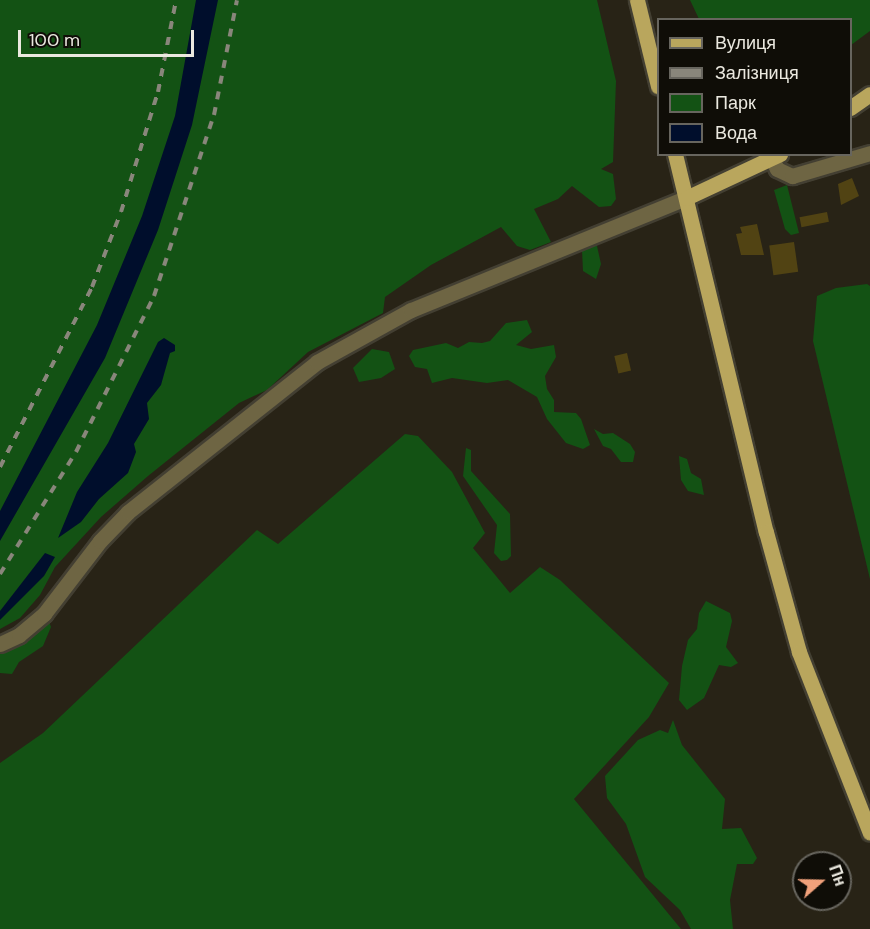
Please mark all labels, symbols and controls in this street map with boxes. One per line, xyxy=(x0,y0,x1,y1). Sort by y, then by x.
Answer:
scale bar xyxy=(21,18,196,56)
legend xyxy=(657,18,852,156)
text: 100 m xyxy=(29,28,80,52)
text: Вулиця xyxy=(715,31,776,55)
text: Залізниця xyxy=(715,61,799,85)
text: Парк xyxy=(715,91,756,115)
text: Вода xyxy=(715,121,757,145)
north arrow xyxy=(792,851,852,911)
text: Пн xyxy=(824,862,851,889)

